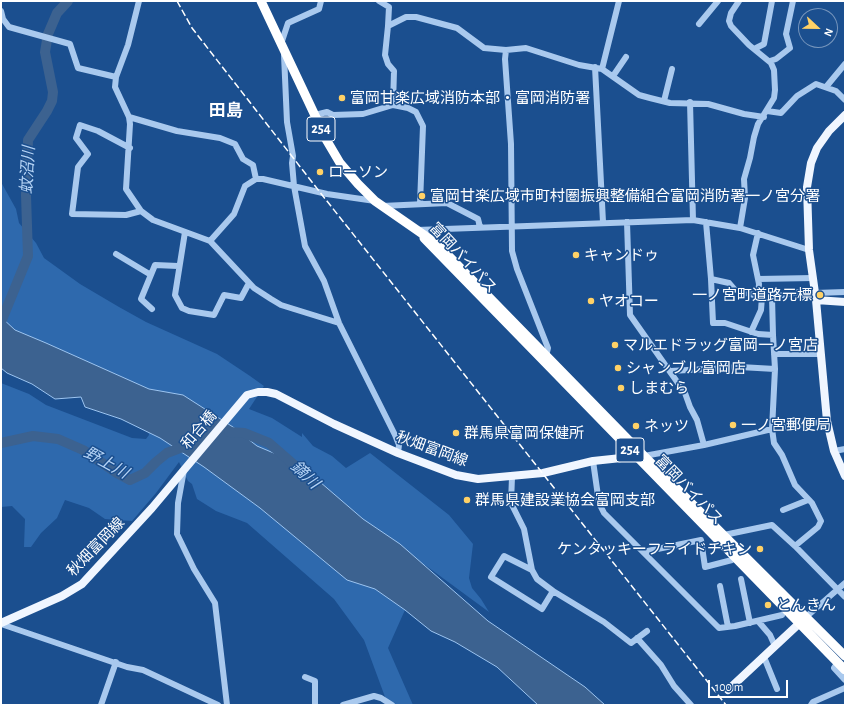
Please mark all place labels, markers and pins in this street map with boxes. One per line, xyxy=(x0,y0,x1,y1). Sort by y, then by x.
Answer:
place label: 富岡甘楽広域消防本部・富岡消防署 xyxy=(350,89,590,107)
marker: 富岡甘楽広域消防本部・富岡消防署 xyxy=(337,93,347,103)
place label: ローソン xyxy=(328,163,388,181)
marker: ローソン xyxy=(315,167,325,177)
place label: 富岡甘楽広域市町村圏振興整備組合富岡消防署一ノ宮分署 xyxy=(430,187,820,205)
marker: 富岡甘楽広域市町村圏振興整備組合富岡消防署一ノ宮分署 xyxy=(417,191,427,201)
place label: キャンドゥ xyxy=(584,246,659,264)
marker: キャンドゥ xyxy=(571,250,581,260)
place label: 一ノ宮町道路元標 xyxy=(692,286,812,304)
marker: 一ノ宮町道路元標 xyxy=(815,290,825,300)
place label: ヤオコー xyxy=(599,292,659,310)
marker: ヤオコー xyxy=(586,296,596,306)
place label: マルエドラッグ富岡一ノ宮店 xyxy=(623,336,818,354)
marker: マルエドラッグ富岡一ノ宮店 xyxy=(610,340,620,350)
place label: シャンブル富岡店 xyxy=(626,359,746,377)
marker: シャンブル富岡店 xyxy=(613,363,623,373)
place label: しまむら xyxy=(629,379,689,397)
marker: しまむら xyxy=(616,383,626,393)
place label: 一ノ宮郵便局 xyxy=(741,416,831,434)
place label: ネッツ xyxy=(644,417,689,435)
marker: 一ノ宮郵便局 xyxy=(728,420,738,430)
marker: ネッツ xyxy=(631,421,641,431)
place label: 群馬県富岡保健所 xyxy=(464,424,584,442)
marker: 群馬県富岡保健所 xyxy=(451,428,461,438)
place label: 群馬県建設業協会富岡支部 xyxy=(475,491,655,509)
marker: 群馬県建設業協会富岡支部 xyxy=(462,495,472,505)
place label: ケンタッキーフライドチキン xyxy=(557,540,752,558)
marker: ケンタッキーフライドチキン xyxy=(755,544,765,554)
place label: とんきん xyxy=(776,596,836,614)
marker: とんきん xyxy=(763,600,773,610)

